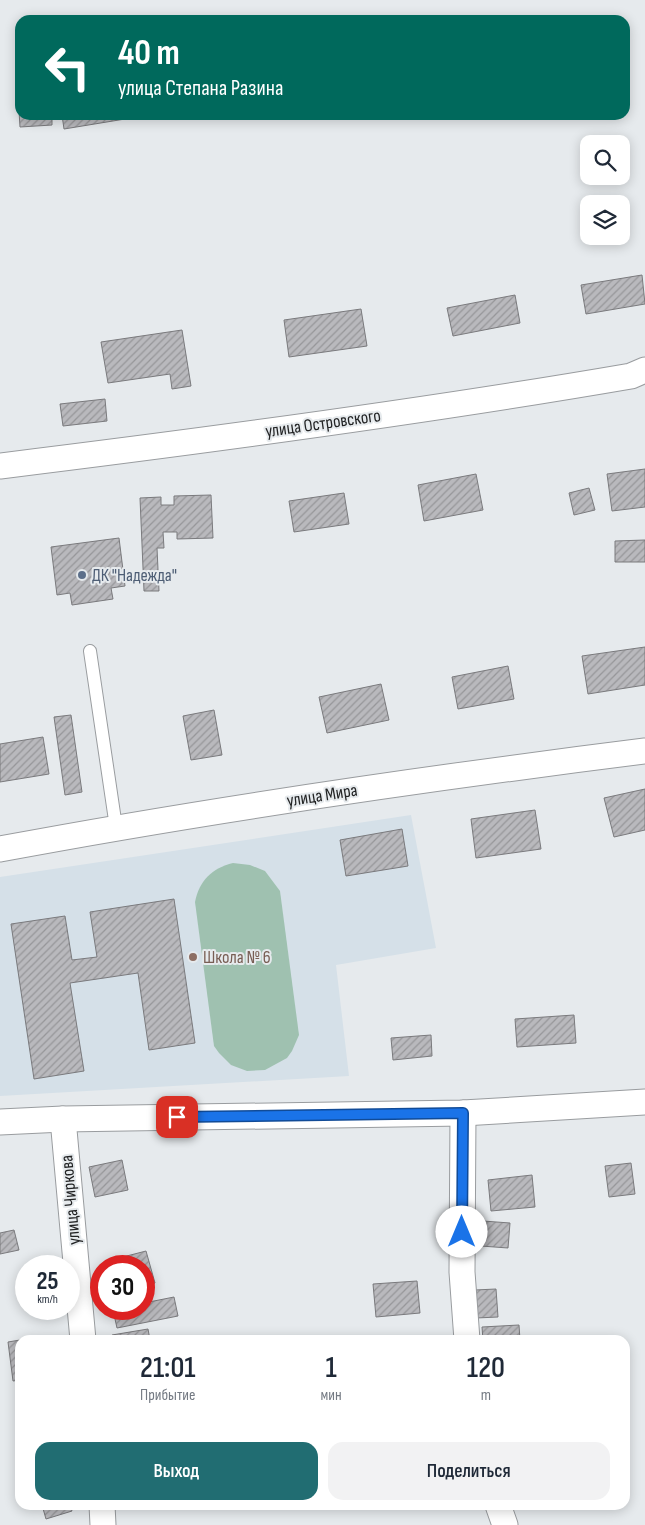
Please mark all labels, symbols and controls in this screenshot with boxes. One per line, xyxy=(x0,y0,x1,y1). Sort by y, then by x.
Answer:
text: 40 m xyxy=(118,32,180,75)
icon: left xyxy=(35,35,100,100)
text: улица Степана Разина xyxy=(118,75,283,102)
map controls xyxy=(580,135,630,245)
button: search xyxy=(580,135,630,185)
button: layers xyxy=(580,195,630,245)
street label: улица Островского xyxy=(264,405,382,442)
place label: ДК "Надежда" xyxy=(92,565,177,586)
marker: ДК "Надежда" xyxy=(76,569,88,581)
street label: улица Мира xyxy=(285,780,359,811)
place label: Школа № 6 xyxy=(203,947,271,968)
marker: Школа № 6 xyxy=(187,951,199,963)
pin xyxy=(156,1096,198,1138)
icon: arrive xyxy=(163,1103,191,1131)
street label: улица Чиркова xyxy=(56,1154,85,1246)
position arrow xyxy=(435,1205,487,1257)
speed limit sign: 30 xyxy=(90,1255,155,1320)
text: 25 xyxy=(37,1266,58,1297)
text: km/h xyxy=(37,1292,58,1307)
text: 21:01 xyxy=(140,1350,196,1386)
text: 1 xyxy=(325,1350,337,1386)
text: 120 xyxy=(467,1350,505,1386)
text: Прибытие xyxy=(140,1386,195,1405)
text: мин xyxy=(321,1386,342,1405)
text: m xyxy=(481,1386,491,1405)
button: Выход xyxy=(35,1442,318,1500)
button: Поделиться xyxy=(328,1442,610,1500)

